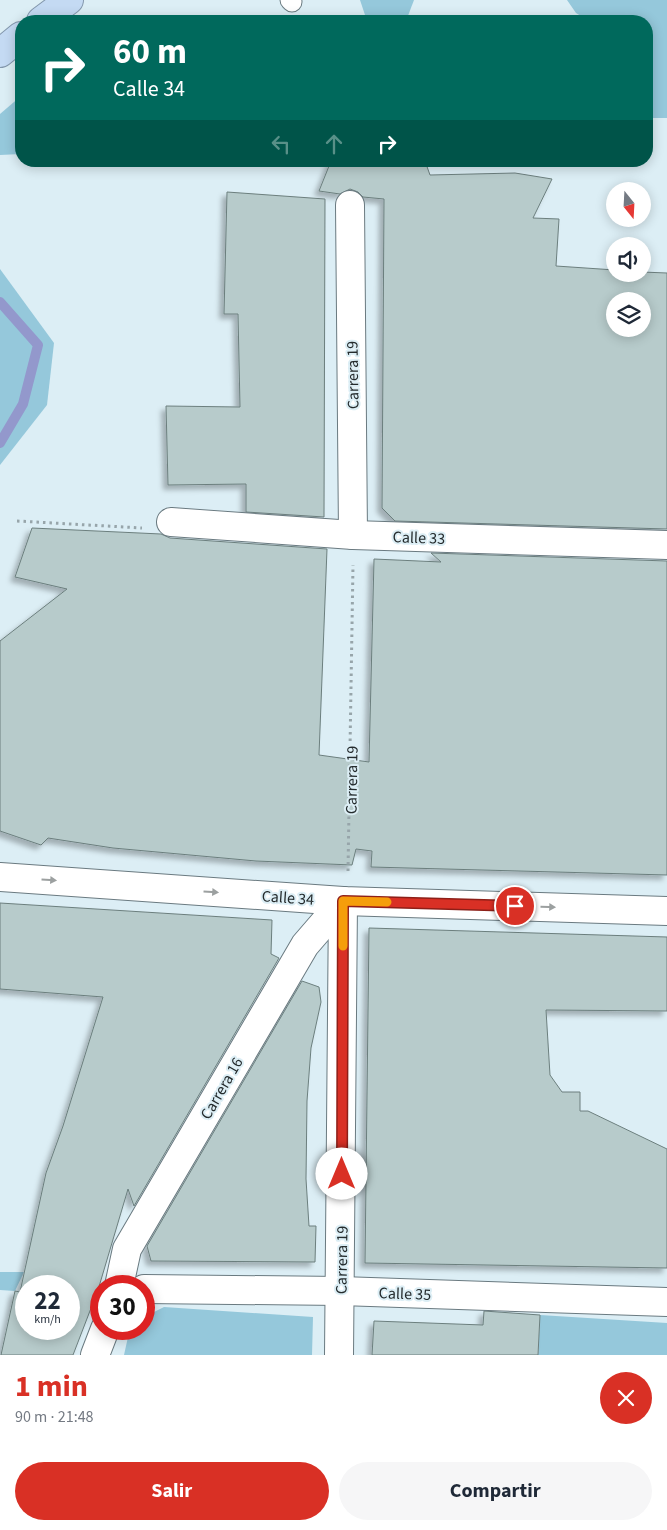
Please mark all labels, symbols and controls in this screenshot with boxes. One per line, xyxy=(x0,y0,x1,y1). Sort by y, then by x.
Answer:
text: 60 m xyxy=(113,27,187,77)
icon: right xyxy=(30,35,95,100)
text: Calle 34 xyxy=(113,73,185,105)
icon: left xyxy=(267,130,295,158)
icon: ahead xyxy=(320,130,348,158)
icon: right xyxy=(373,130,401,158)
north arrow xyxy=(606,182,651,228)
map controls xyxy=(606,182,651,337)
button: sound xyxy=(606,237,651,282)
button: layers xyxy=(606,292,651,337)
street label: Carrera 19 xyxy=(341,341,365,409)
street label: Calle 33 xyxy=(392,526,446,550)
street label: Carrera 19 xyxy=(340,746,364,814)
one-way arrow xyxy=(41,877,57,885)
street label: Calle 34 xyxy=(261,885,315,911)
pin xyxy=(494,885,536,927)
one-way arrow xyxy=(203,888,219,896)
icon: arrive xyxy=(501,892,529,920)
one-way arrow xyxy=(540,904,556,912)
street label: Carrera 16 xyxy=(195,1053,249,1124)
position arrow xyxy=(315,1147,367,1199)
street label: Carrera 19 xyxy=(330,1226,354,1294)
speed limit sign: 30 xyxy=(90,1275,155,1340)
street label: Calle 35 xyxy=(378,1282,432,1306)
text: 22 xyxy=(34,1283,61,1319)
text: km/h xyxy=(34,1311,61,1328)
text: 1 min xyxy=(15,1365,88,1408)
button: close xyxy=(600,1372,652,1424)
text: 90 m · 21:48 xyxy=(15,1406,94,1428)
button: Salir xyxy=(15,1462,329,1520)
button: Compartir xyxy=(339,1462,652,1520)

